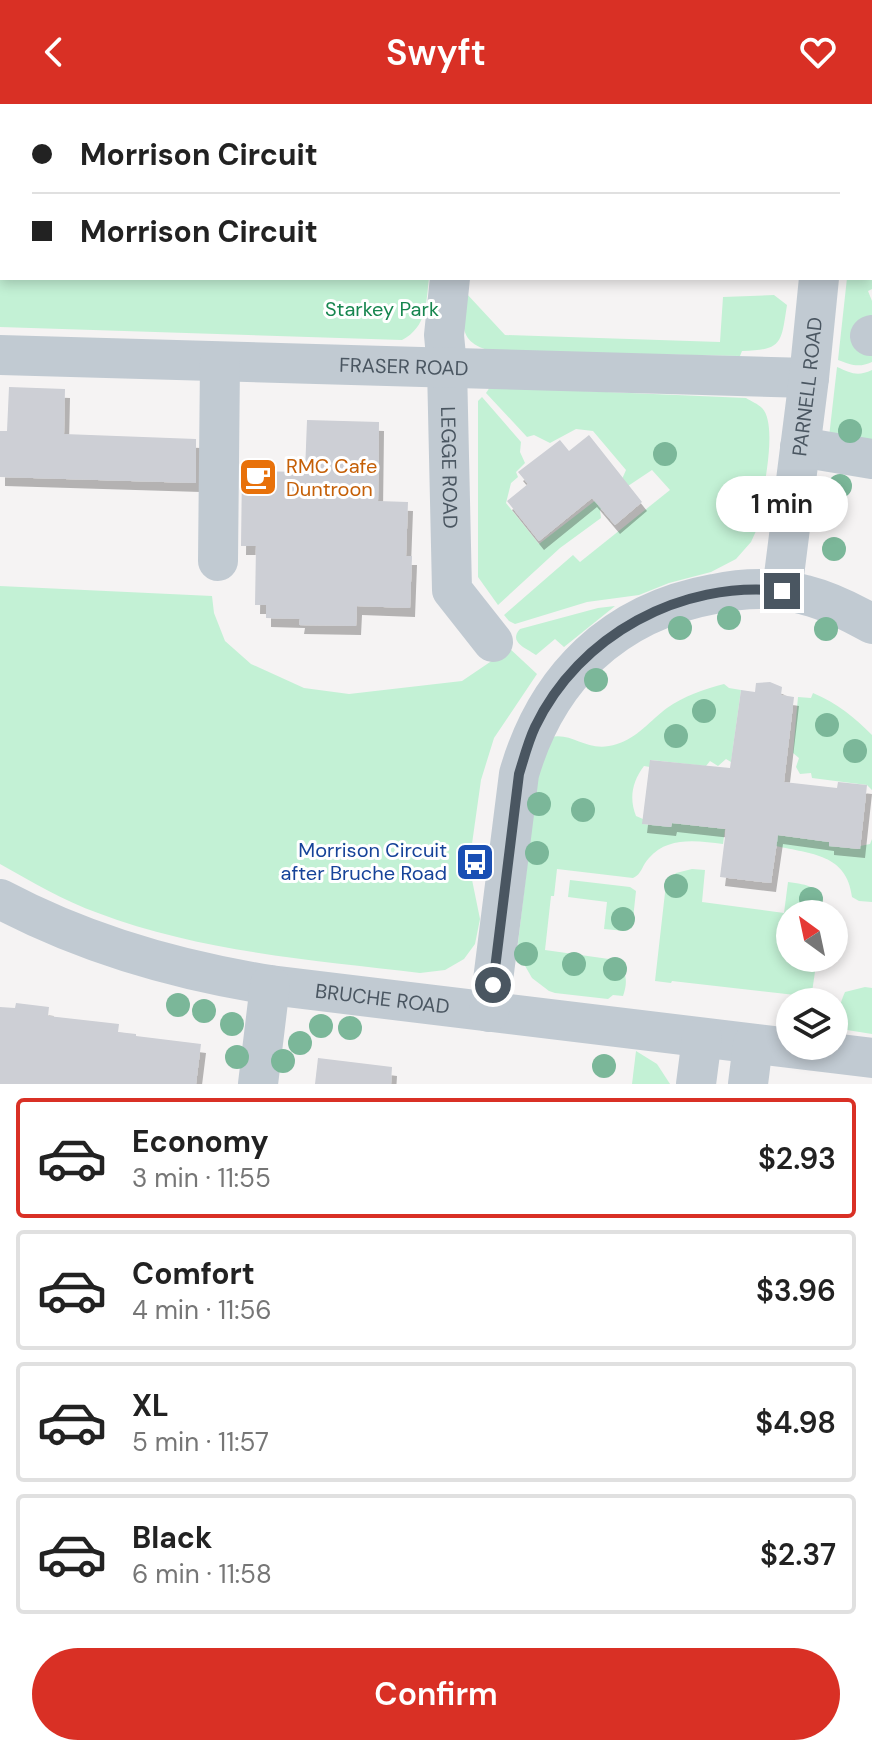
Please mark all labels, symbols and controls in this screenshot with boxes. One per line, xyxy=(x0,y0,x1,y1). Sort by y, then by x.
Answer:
text: Swyft xyxy=(386,29,486,76)
icon: back xyxy=(32,30,76,74)
icon: heart xyxy=(796,30,840,74)
text: Morrison Circuit xyxy=(80,135,318,174)
text: Morrison Circuit xyxy=(80,212,318,251)
park label: Starkey Park xyxy=(325,296,439,322)
street label: PARNELL ROAD xyxy=(786,316,828,458)
street label: FRASER ROAD xyxy=(339,352,469,381)
street label: LEGGE ROAD xyxy=(435,406,464,529)
place label: RMC Cafe Duntroon xyxy=(286,453,377,502)
cafe icon: RMC Cafe Duntroon xyxy=(237,456,279,498)
callout: 1 min xyxy=(716,475,848,531)
text: 1 min xyxy=(751,487,813,521)
route end xyxy=(764,573,800,609)
place label: Morrison Circuit after Bruche Road xyxy=(281,837,447,886)
bus stop icon: Morrison Circuit after Bruche Road xyxy=(454,841,496,883)
north arrow xyxy=(776,900,848,972)
map controls xyxy=(776,900,848,1060)
route start xyxy=(475,967,511,1003)
street label: BRUCHE ROAD xyxy=(314,978,451,1020)
button: layers xyxy=(776,988,848,1060)
icon: car xyxy=(36,1122,108,1194)
text: Economy xyxy=(132,1122,269,1161)
text: $2.93 xyxy=(758,1139,836,1178)
text: 3 min · 11:55 xyxy=(132,1161,271,1195)
icon: car xyxy=(36,1254,108,1326)
text: Comfort xyxy=(132,1254,255,1293)
text: $3.96 xyxy=(756,1271,836,1310)
text: 4 min · 11:56 xyxy=(132,1293,272,1327)
icon: car xyxy=(36,1386,108,1458)
text: XL xyxy=(132,1386,169,1425)
text: $4.98 xyxy=(755,1403,836,1442)
text: 5 min · 11:57 xyxy=(132,1425,269,1459)
icon: car xyxy=(36,1518,108,1590)
text: Black xyxy=(132,1518,212,1557)
text: $2.37 xyxy=(760,1535,836,1574)
text: 6 min · 11:58 xyxy=(132,1557,272,1591)
button: Confirm xyxy=(32,1648,840,1740)

